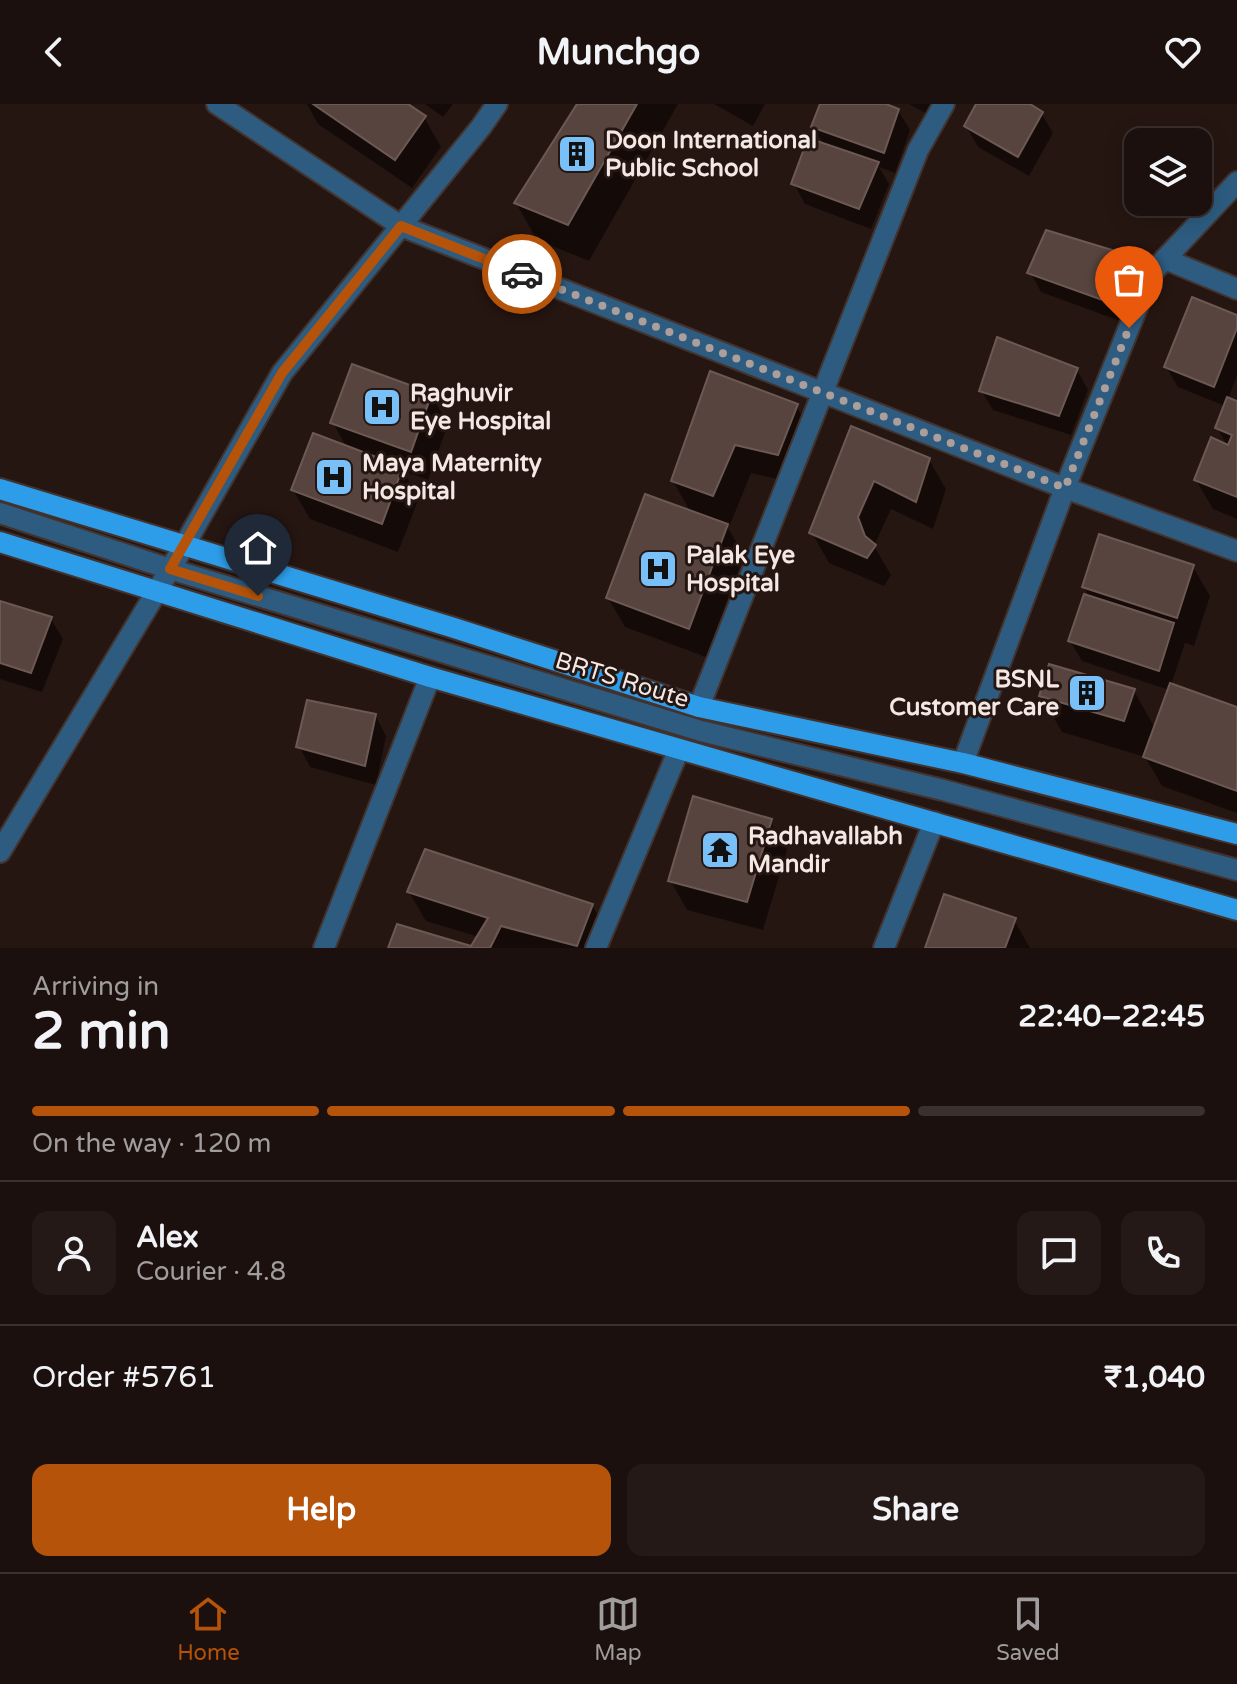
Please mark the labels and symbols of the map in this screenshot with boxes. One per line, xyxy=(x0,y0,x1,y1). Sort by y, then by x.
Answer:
place label: Doon International Public School xyxy=(605,126,817,183)
building icon: Doon International Public School xyxy=(556,133,598,175)
courier xyxy=(482,234,562,314)
pin xyxy=(1095,246,1163,328)
place label: Raghuvir Eye Hospital xyxy=(410,379,551,436)
hospital icon: Raghuvir Eye Hospital xyxy=(361,386,403,428)
place label: Maya Maternity Hospital xyxy=(362,449,542,506)
hospital icon: Maya Maternity Hospital xyxy=(313,456,355,498)
pin xyxy=(224,514,292,596)
place label: Palak Eye Hospital xyxy=(686,541,795,598)
hospital icon: Palak Eye Hospital xyxy=(637,548,679,590)
street label: BRTS Route xyxy=(552,646,692,714)
place label: BSNL Customer Care xyxy=(889,665,1059,722)
building icon: BSNL Customer Care xyxy=(1066,672,1108,714)
place label: Radhavallabh Mandir xyxy=(748,822,903,879)
temple icon: Radhavallabh Mandir xyxy=(699,829,741,871)

